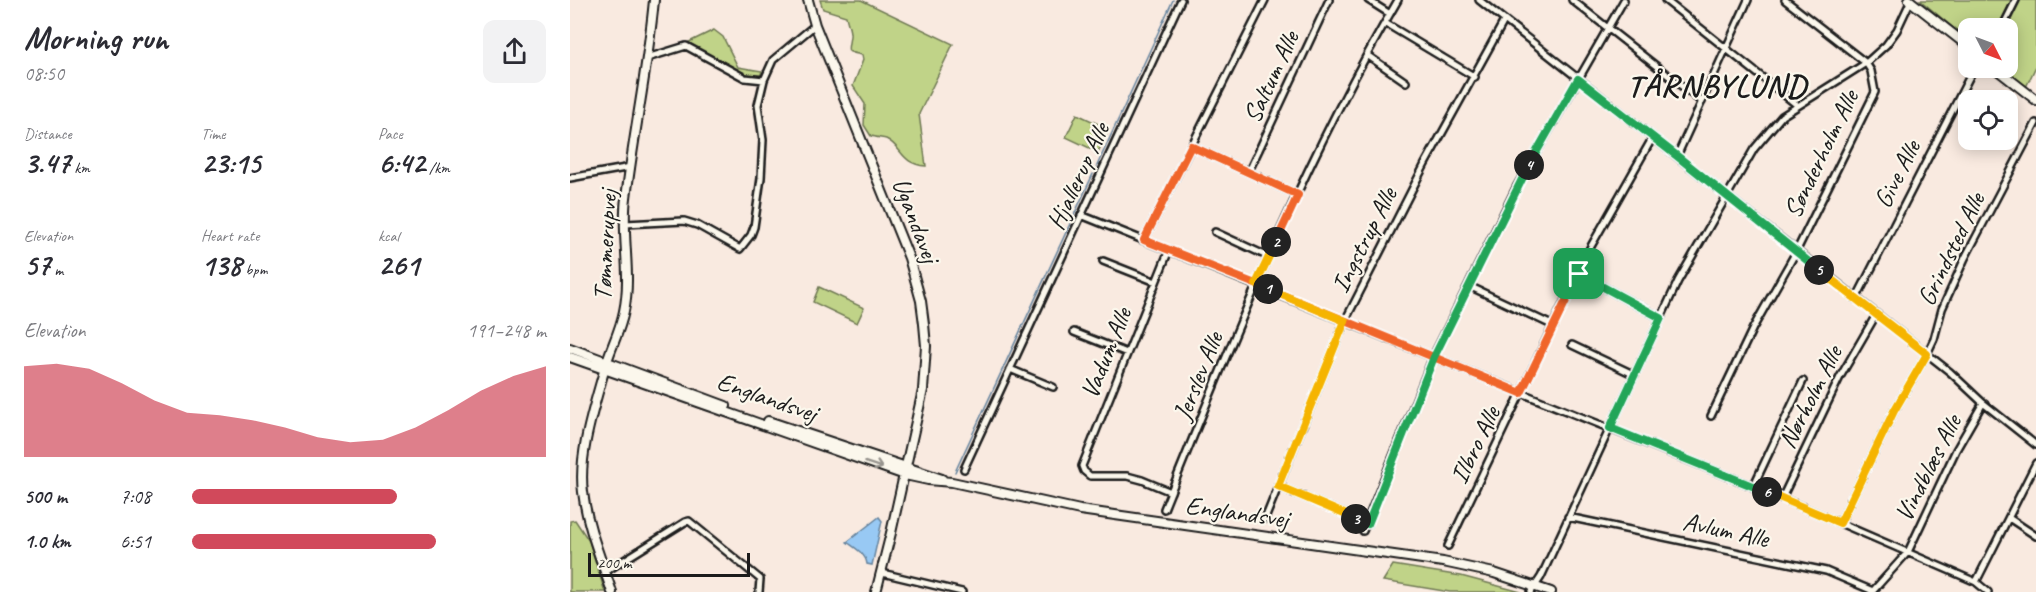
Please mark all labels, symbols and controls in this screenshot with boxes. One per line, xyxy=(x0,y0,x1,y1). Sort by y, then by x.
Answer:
text: Morning run xyxy=(24,17,168,59)
north arrow xyxy=(1958,18,2018,78)
map controls xyxy=(1958,18,2018,150)
button: share xyxy=(483,20,546,83)
street label: Saltum Alle xyxy=(1235,24,1307,128)
text: 08:50 xyxy=(24,61,64,86)
district label: TÅRNBYLUND xyxy=(1627,65,1809,106)
street label: Sønderholm Alle xyxy=(1776,82,1867,223)
button: locate xyxy=(1958,90,2018,150)
street label: Hjallerup Alle xyxy=(1039,115,1118,235)
text: Distance xyxy=(24,124,72,144)
text: Time xyxy=(201,124,225,144)
text: Pace xyxy=(378,124,403,144)
street label: Give Alle xyxy=(1866,133,1929,213)
text: 3.47 xyxy=(24,144,70,182)
text: 23:15 xyxy=(201,144,260,182)
text: 6:42 xyxy=(378,144,425,182)
pin: 4 xyxy=(1514,150,1544,180)
text: 4 xyxy=(1525,155,1533,175)
text: km xyxy=(70,158,90,178)
text: /km xyxy=(425,158,450,178)
street label: Ugandavej xyxy=(885,173,949,270)
street label: Ingstrup Alle xyxy=(1323,180,1405,298)
street label: Tømmerupvej xyxy=(586,186,625,301)
street label: Grindsted Alle xyxy=(1910,186,1993,311)
text: Elevation xyxy=(24,226,73,246)
text: Heart rate xyxy=(201,226,259,246)
text: kcal xyxy=(378,226,399,246)
pin: 2 xyxy=(1261,227,1291,257)
text: 2 xyxy=(1272,232,1280,252)
text: 57 xyxy=(24,246,50,284)
text: 138 xyxy=(201,246,242,284)
text: 261 xyxy=(378,246,419,284)
pin xyxy=(1553,248,1604,299)
pin: 5 xyxy=(1804,255,1834,285)
icon: arrive xyxy=(1562,257,1595,290)
text: m xyxy=(50,260,63,280)
text: bpm xyxy=(242,260,267,280)
text: 5 xyxy=(1816,260,1822,280)
pin: 1 xyxy=(1253,274,1283,304)
text: 1 xyxy=(1264,279,1272,299)
street label: Vadum Alle xyxy=(1073,301,1140,403)
text: Elevation xyxy=(24,318,86,343)
text: 191–248 m xyxy=(467,318,546,343)
street label: Jerslev Alle xyxy=(1165,326,1231,427)
street label: Nørholm Alle xyxy=(1770,338,1851,454)
street label: Englandsvej xyxy=(713,365,825,431)
street label: Ilbro Alle xyxy=(1442,400,1508,489)
street label: Vindblæs Alle xyxy=(1887,407,1970,527)
one-way arrow xyxy=(864,460,883,471)
pin: 6 xyxy=(1752,477,1782,507)
text: 6 xyxy=(1763,482,1771,502)
text: 500 m xyxy=(24,484,67,509)
text: 7:08 xyxy=(120,484,151,509)
street label: Englandsvej xyxy=(1183,488,1294,536)
pin: 3 xyxy=(1341,504,1371,534)
street label: Avlum Alle xyxy=(1680,505,1773,555)
text: 3 xyxy=(1352,509,1360,529)
text: 1.0 km xyxy=(24,529,71,554)
text: 6:51 xyxy=(120,529,151,554)
scale bar xyxy=(588,550,750,578)
text: 200 m xyxy=(597,553,631,573)

